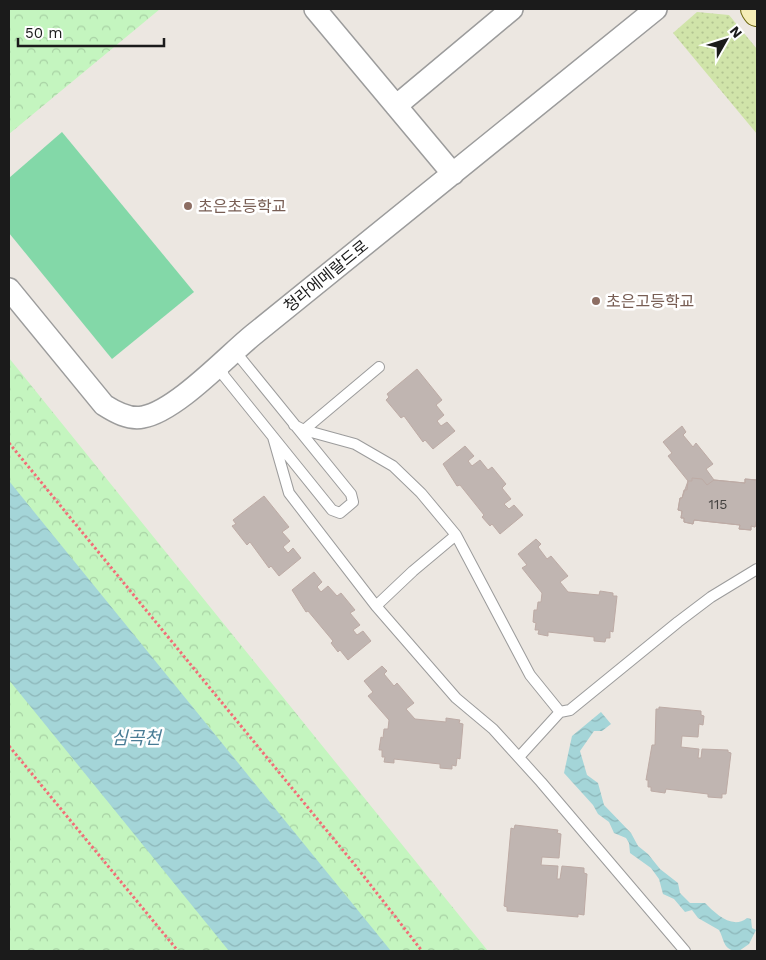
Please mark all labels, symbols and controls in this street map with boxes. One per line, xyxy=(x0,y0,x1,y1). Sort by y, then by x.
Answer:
scale bar xyxy=(18,15,164,47)
north arrow xyxy=(701,15,751,65)
text: N xyxy=(727,23,746,41)
text: 50 m xyxy=(25,24,62,42)
place label: 초은초등학교 xyxy=(198,197,286,216)
marker: 초은초등학교 xyxy=(182,200,194,212)
street label: 청라에메랄드로 xyxy=(280,236,372,316)
place label: 초은고등학교 xyxy=(606,292,694,311)
marker: 초은고등학교 xyxy=(590,295,602,307)
house number: 115 xyxy=(708,496,728,512)
water label: 심곡천 xyxy=(111,727,163,748)

